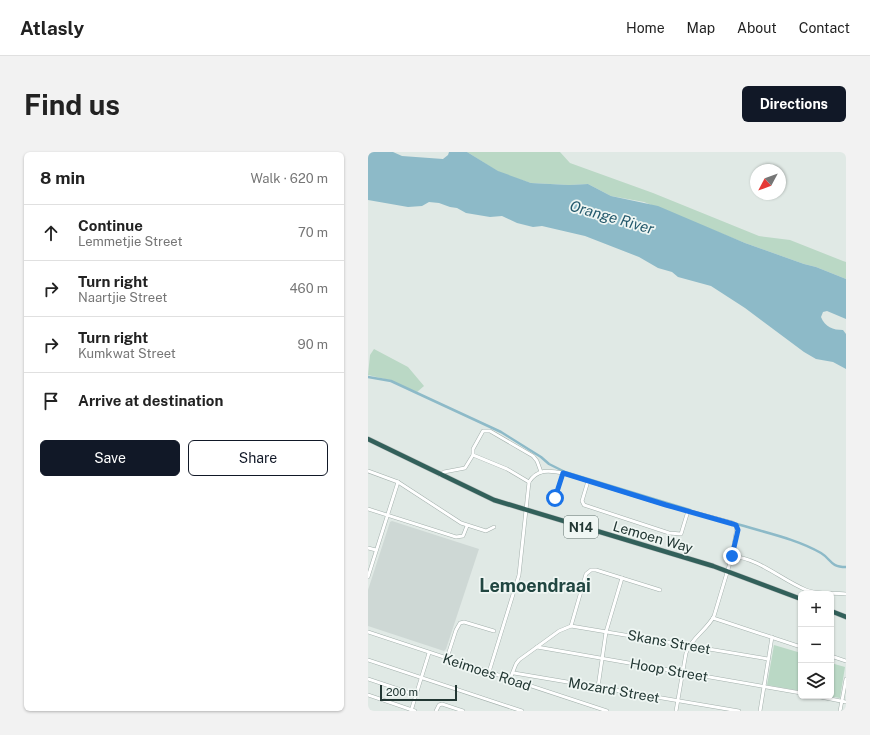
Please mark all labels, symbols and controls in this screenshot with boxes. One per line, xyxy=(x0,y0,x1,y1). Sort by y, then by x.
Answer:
text: Atlasly xyxy=(20,17,84,39)
text: Home xyxy=(626,20,665,36)
text: Map xyxy=(687,20,715,36)
text: About xyxy=(737,20,777,36)
text: Contact xyxy=(799,20,850,36)
button: Directions xyxy=(742,86,846,122)
text: Find us xyxy=(24,88,120,121)
north arrow xyxy=(750,164,786,200)
text: 8 min xyxy=(40,168,85,188)
text: Walk · 620 m xyxy=(250,171,328,186)
water label: Orange River xyxy=(568,197,656,237)
text: Continue xyxy=(78,217,143,234)
icon: ahead xyxy=(40,222,62,244)
text: 70 m xyxy=(298,225,328,240)
text: Lemmetjie Street xyxy=(78,234,182,249)
text: Turn right xyxy=(78,273,148,290)
icon: right xyxy=(40,278,62,300)
text: 460 m xyxy=(289,281,328,296)
text: Naartjie Street xyxy=(78,290,167,305)
text: Turn right xyxy=(78,329,148,346)
icon: right xyxy=(40,334,62,356)
text: 90 m xyxy=(298,337,328,352)
text: Kumkwat Street xyxy=(78,346,176,361)
icon: arrive xyxy=(40,390,62,412)
text: Arrive at destination xyxy=(78,392,223,409)
button: Save xyxy=(40,440,180,476)
button: Share xyxy=(188,440,328,476)
route start xyxy=(546,489,564,507)
road number: N14 xyxy=(564,516,598,538)
street label: Lemoen Way xyxy=(611,518,695,556)
route end xyxy=(723,547,741,565)
district label: Lemoendraai xyxy=(479,575,591,596)
map controls xyxy=(798,591,834,699)
button: + xyxy=(798,591,834,627)
street label: Skans Street xyxy=(626,627,712,657)
button: − xyxy=(798,627,834,663)
street label: Keimoes Road xyxy=(441,650,533,694)
street label: Hoop Street xyxy=(629,655,709,685)
button: layers xyxy=(798,663,834,699)
street label: Mozard Street xyxy=(567,674,661,706)
scale bar xyxy=(380,683,457,702)
text: 200 m xyxy=(386,686,418,698)

